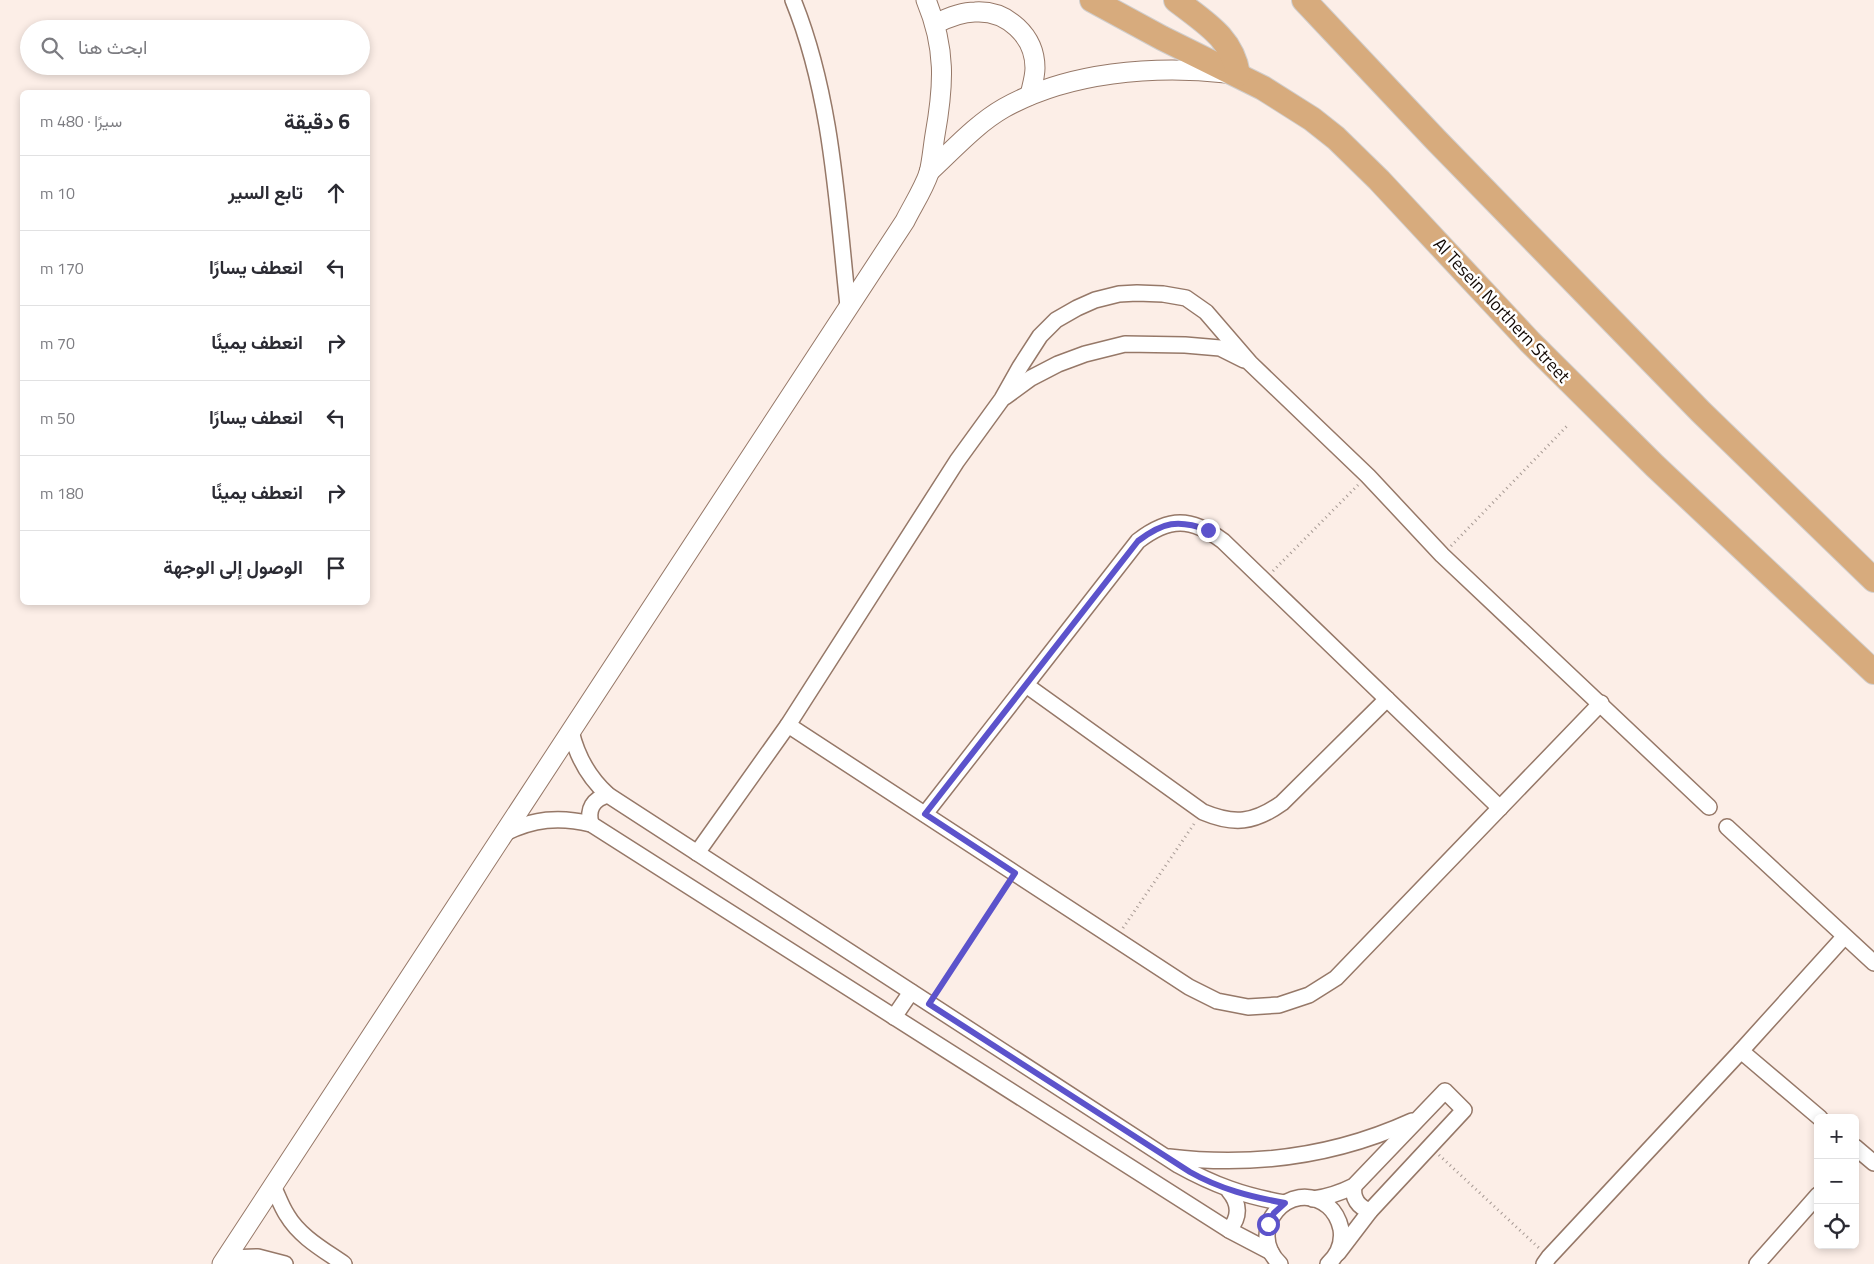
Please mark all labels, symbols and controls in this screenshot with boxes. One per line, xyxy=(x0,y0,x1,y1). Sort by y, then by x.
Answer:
search box xyxy=(20,20,370,75)
text: ابحث هنا xyxy=(78,32,147,61)
icon: search xyxy=(38,34,66,62)
text: 6 دقيقة xyxy=(284,105,350,137)
text: سيرًا · 480 m xyxy=(40,109,122,133)
text: تابع السير xyxy=(228,177,303,206)
icon: ahead xyxy=(322,179,350,207)
text: 10 m xyxy=(40,181,75,205)
street label: Al Tesein Northern Street xyxy=(1427,231,1577,389)
text: انعطف يسارًا xyxy=(209,252,303,281)
icon: left xyxy=(322,254,350,282)
text: 170 m xyxy=(40,256,84,280)
text: انعطف يمينًا xyxy=(211,327,303,356)
icon: right xyxy=(322,329,350,357)
text: 70 m xyxy=(40,331,75,355)
text: انعطف يسارًا xyxy=(209,402,303,431)
icon: left xyxy=(322,404,350,432)
text: 50 m xyxy=(40,406,75,430)
text: انعطف يمينًا xyxy=(211,477,303,506)
icon: right xyxy=(322,479,350,507)
text: 180 m xyxy=(40,481,84,505)
route end xyxy=(1197,519,1220,542)
text: الوصول إلى الوجهة xyxy=(163,552,303,581)
icon: arrive xyxy=(322,554,350,582)
map controls xyxy=(1814,1114,1859,1249)
button: + xyxy=(1814,1114,1859,1159)
button: − xyxy=(1814,1159,1859,1204)
button: locate xyxy=(1814,1204,1859,1249)
route start xyxy=(1257,1213,1280,1236)

